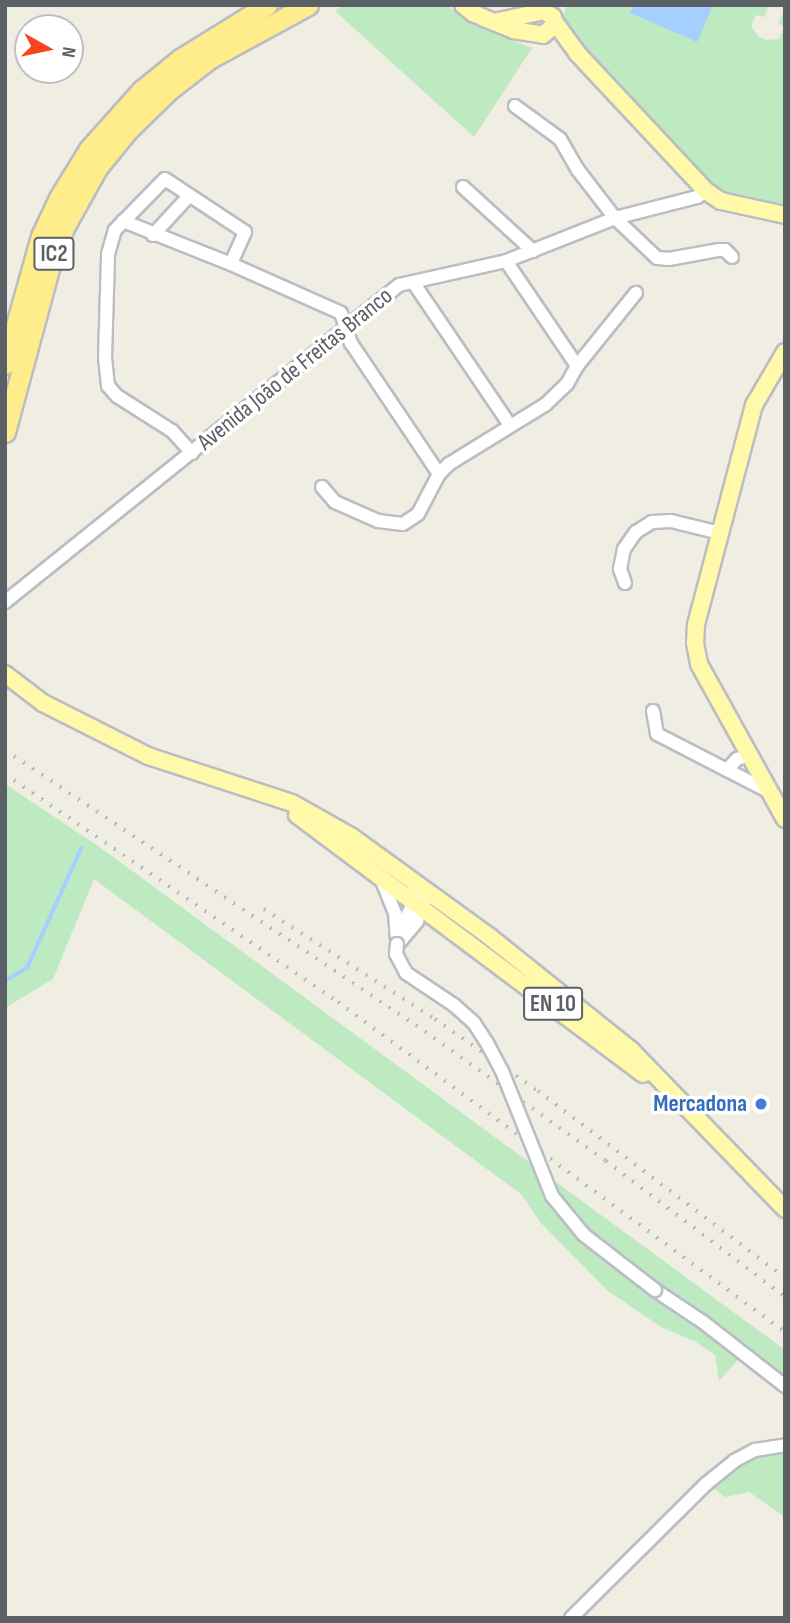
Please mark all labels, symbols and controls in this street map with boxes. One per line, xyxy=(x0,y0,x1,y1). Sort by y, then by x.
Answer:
north arrow xyxy=(14,14,84,84)
text: N xyxy=(56,45,80,59)
road number: IC2 xyxy=(33,234,75,274)
street label: Avenida João de Freitas Branco xyxy=(192,281,398,457)
road number: EN 10 xyxy=(522,984,584,1023)
place label: Mercadona xyxy=(653,1090,747,1118)
marker: Mercadona xyxy=(753,1096,769,1112)

